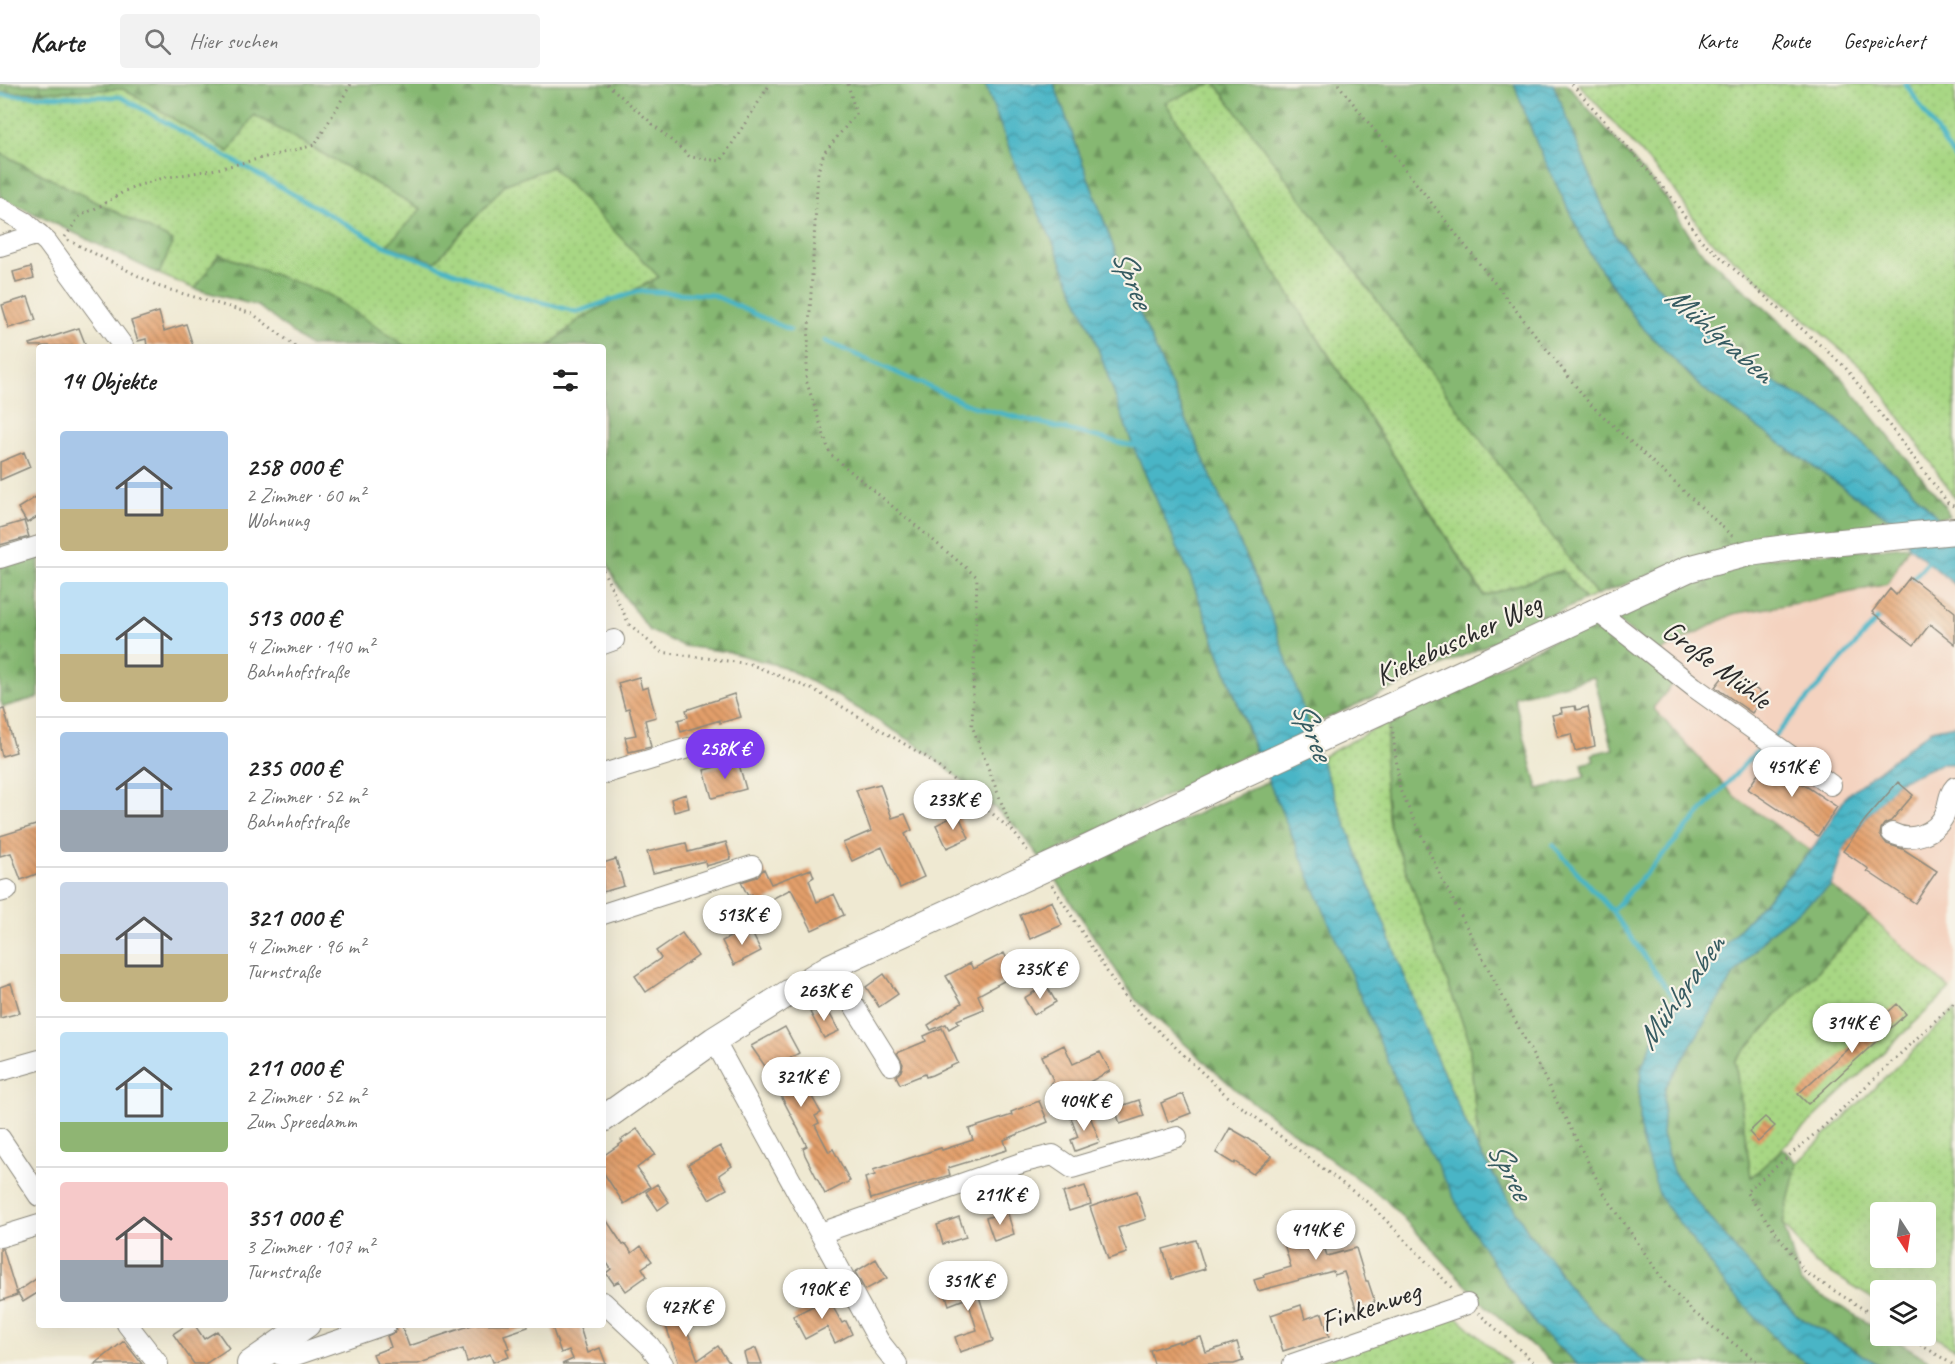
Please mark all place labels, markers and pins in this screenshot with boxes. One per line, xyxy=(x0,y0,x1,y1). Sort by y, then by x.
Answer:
pin: 258K € xyxy=(676,729,774,780)
pin: 451K € xyxy=(1743,747,1841,798)
pin: 233K € xyxy=(904,780,1002,831)
pin: 513K € xyxy=(693,895,791,946)
pin: 235K € xyxy=(991,949,1089,1000)
pin: 263K € xyxy=(775,971,873,1022)
pin: 314K € xyxy=(1803,1003,1901,1054)
pin: 321K € xyxy=(752,1057,850,1108)
pin: 404K € xyxy=(1035,1081,1133,1132)
pin: 211K € xyxy=(951,1175,1049,1226)
pin: 414K € xyxy=(1267,1210,1365,1261)
pin: 351K € xyxy=(919,1261,1017,1312)
pin: 190K € xyxy=(773,1269,871,1320)
pin: 427K € xyxy=(637,1287,735,1338)

